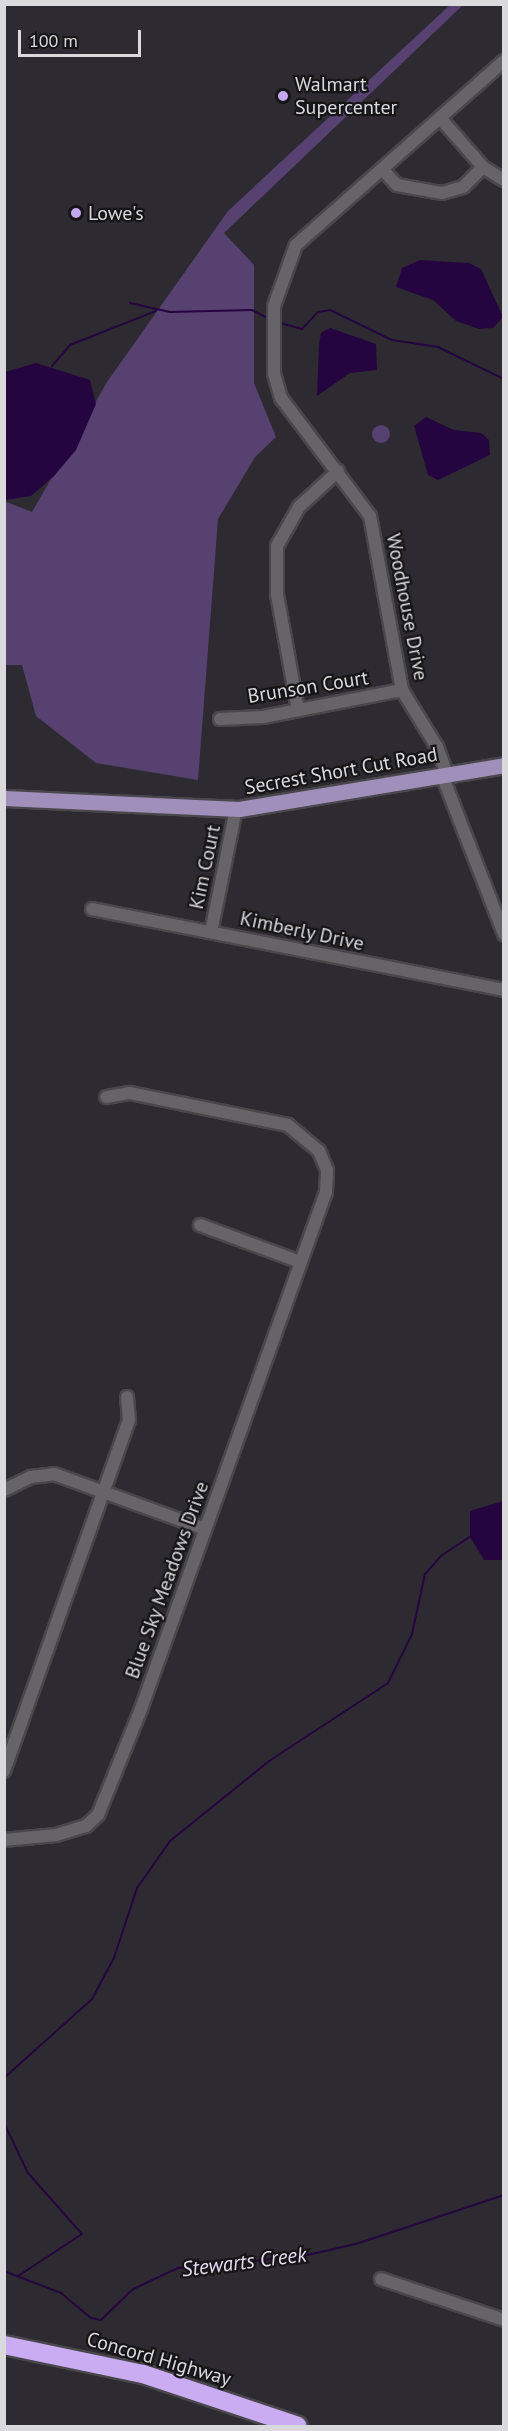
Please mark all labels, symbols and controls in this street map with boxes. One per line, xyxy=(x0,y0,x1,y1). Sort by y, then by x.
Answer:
scale bar xyxy=(21,18,144,56)
text: 100 m xyxy=(29,29,78,52)
place label: Walmart Supercenter xyxy=(295,72,397,119)
marker: Walmart Supercenter xyxy=(276,89,290,103)
place label: Lowe's xyxy=(88,201,144,225)
marker: Lowe's xyxy=(69,206,83,220)
street label: Woodhouse Drive xyxy=(381,532,433,682)
street label: Brunson Court xyxy=(246,666,370,708)
street label: Secrest Short Cut Road xyxy=(243,742,439,800)
street label: Kim Court xyxy=(184,823,226,911)
street label: Kimberly Drive xyxy=(237,906,367,956)
street label: Blue Sky Meadows Drive xyxy=(120,1478,214,1682)
water label: Stewarts Creek xyxy=(180,2242,308,2282)
street label: Concord Highway xyxy=(84,2327,234,2391)

